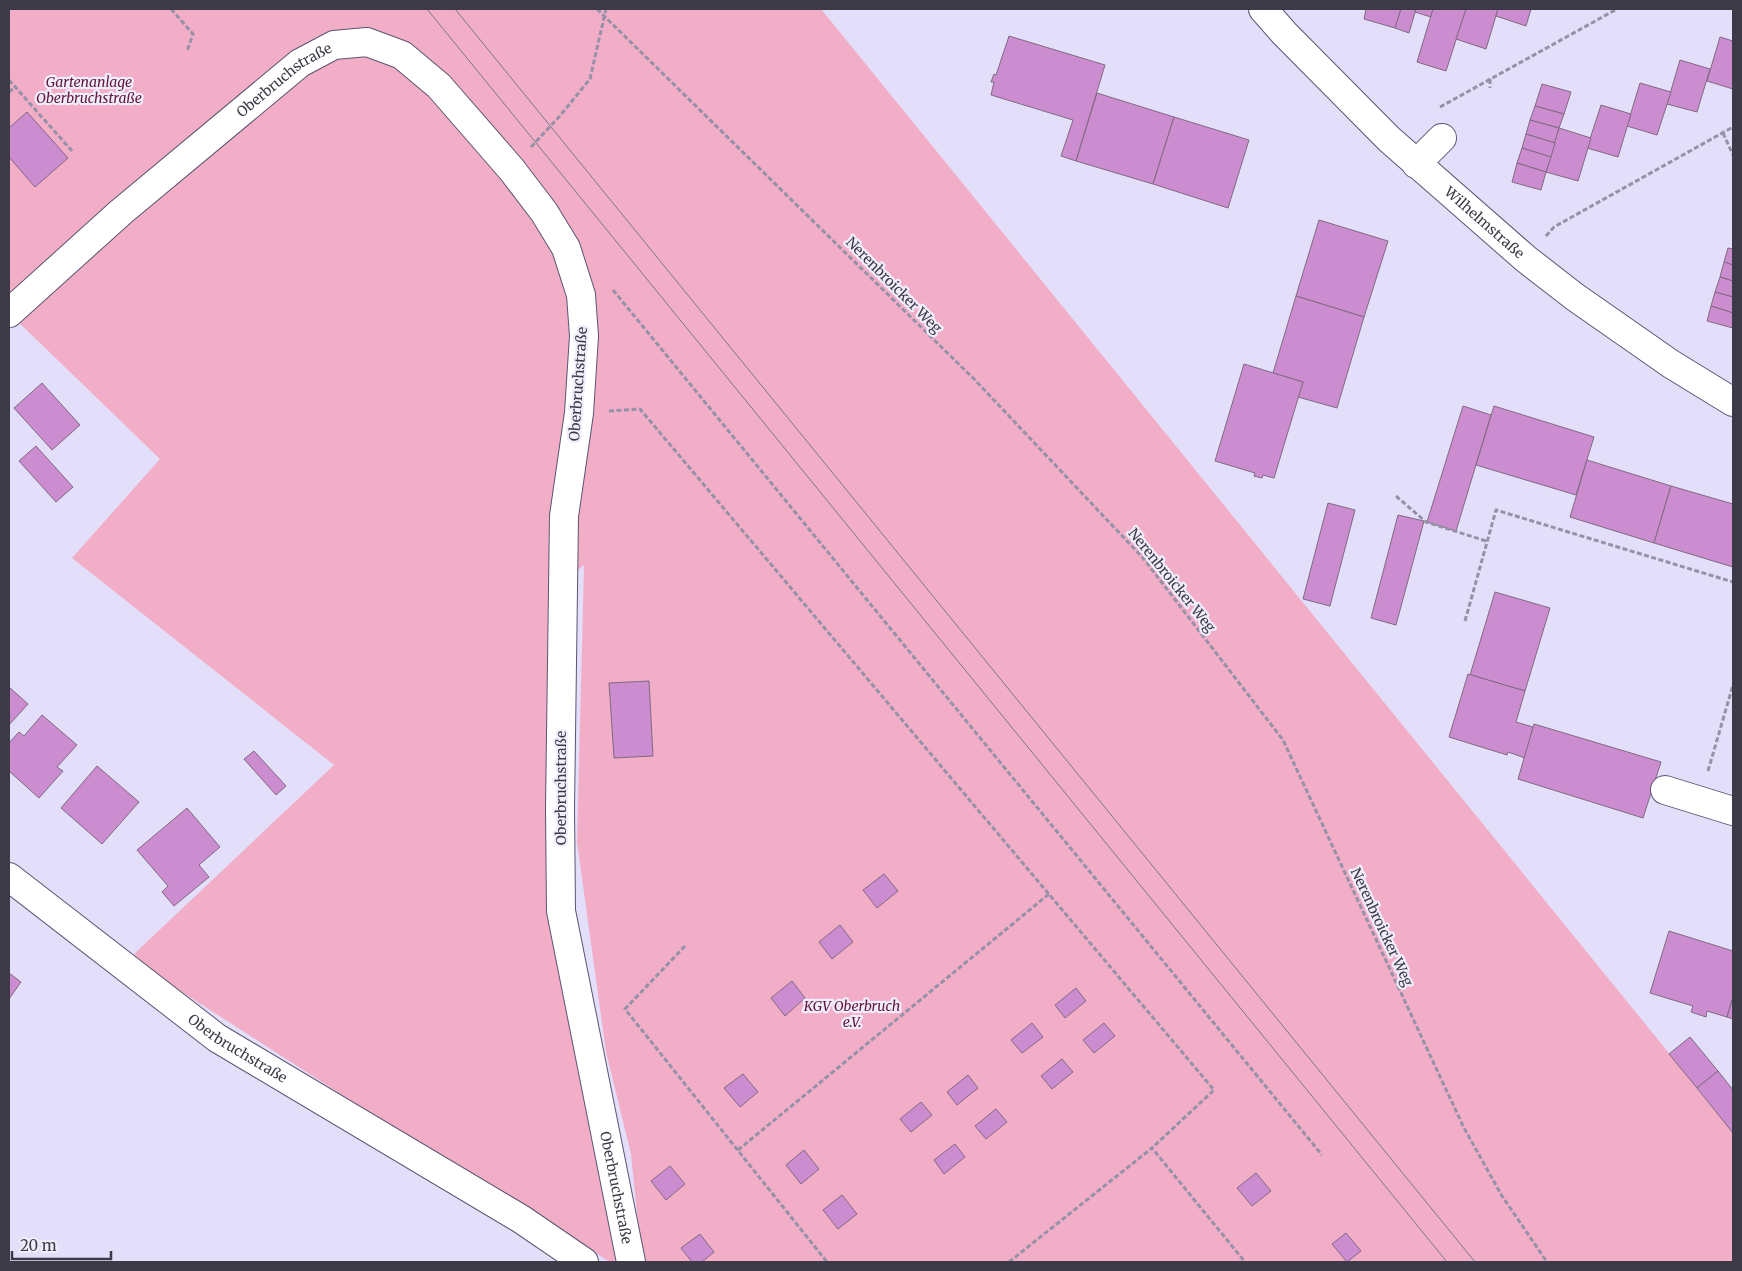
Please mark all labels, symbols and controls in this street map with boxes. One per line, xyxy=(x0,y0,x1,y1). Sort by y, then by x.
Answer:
street label: Oberbruchstraße xyxy=(233,39,335,121)
park label: Gartenanlage Oberbruchstraße xyxy=(36,73,142,107)
street label: Wilhelmstraße xyxy=(1440,182,1528,262)
street label: Nerenbroicker Weg xyxy=(842,233,946,337)
street label: Oberbruchstraße xyxy=(565,326,591,442)
street label: Nerenbroicker Weg xyxy=(1124,524,1220,636)
street label: Oberbruchstraße xyxy=(552,731,570,845)
street label: Nerenbroicker Weg xyxy=(1347,865,1418,990)
park label: KGV Oberbruch e.V. xyxy=(803,997,900,1031)
street label: Oberbruchstraße xyxy=(184,1010,291,1087)
street label: Oberbruchstraße xyxy=(596,1130,636,1246)
scale bar xyxy=(12,1228,111,1260)
text: 20 m xyxy=(20,1236,57,1255)

